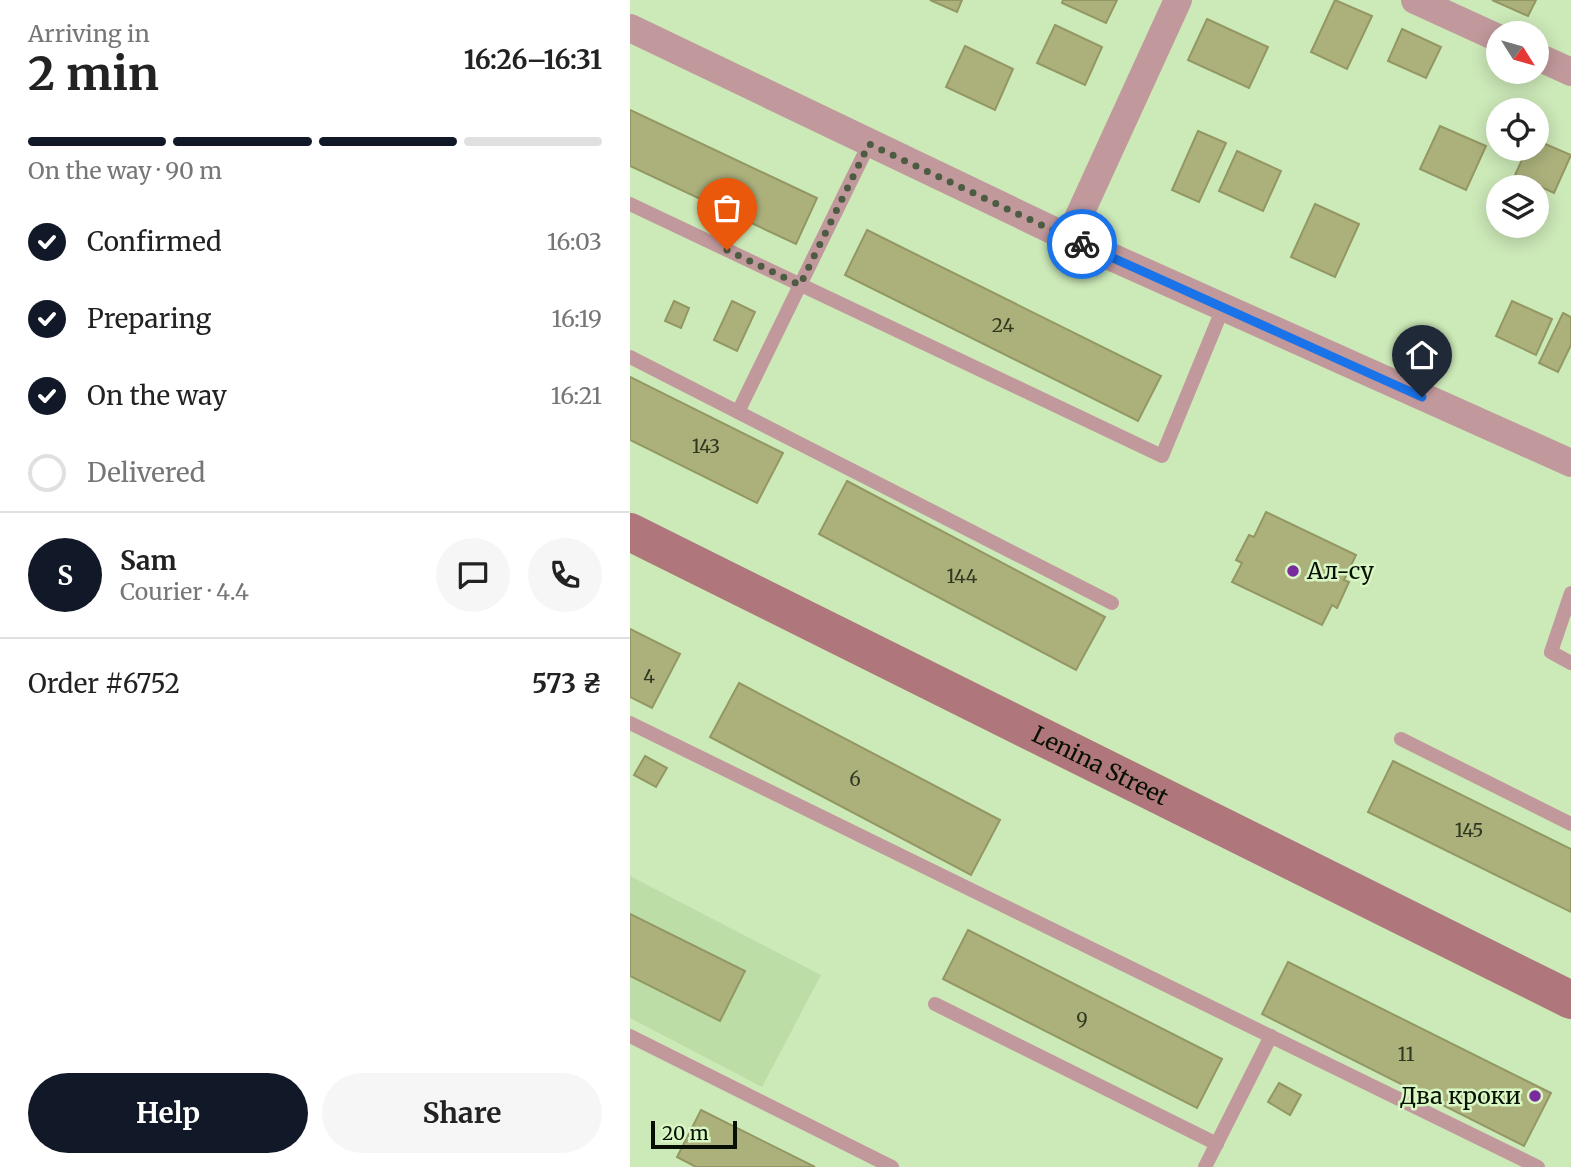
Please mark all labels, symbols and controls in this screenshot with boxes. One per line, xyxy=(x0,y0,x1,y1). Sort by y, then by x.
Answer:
text: Arriving in xyxy=(28,19,150,48)
north arrow xyxy=(1486,21,1549,84)
map controls xyxy=(1486,21,1549,238)
text: 16:26–16:31 xyxy=(464,43,602,76)
text: 2 min xyxy=(28,45,159,103)
button: locate xyxy=(1486,98,1549,161)
text: On the way · 90 m xyxy=(28,156,222,185)
button: layers xyxy=(1486,175,1549,238)
pin xyxy=(697,178,757,250)
icon: bag xyxy=(708,189,746,227)
courier xyxy=(1047,209,1117,279)
icon: check xyxy=(28,223,66,261)
text: Confirmed xyxy=(87,225,222,258)
icon: bike xyxy=(1063,225,1101,263)
text: 16:03 xyxy=(547,227,602,256)
icon: check xyxy=(28,300,66,338)
text: Preparing xyxy=(87,302,211,335)
text: 16:19 xyxy=(551,304,602,333)
house number: 24 xyxy=(992,313,1015,337)
pin xyxy=(1392,325,1452,397)
icon: home xyxy=(1403,336,1441,374)
icon: check xyxy=(28,377,66,415)
text: On the way xyxy=(87,379,227,412)
text: 16:21 xyxy=(551,381,602,410)
house number: 143 xyxy=(692,434,720,458)
text: Delivered xyxy=(87,456,206,489)
button: chat xyxy=(436,538,510,612)
button: phone xyxy=(528,538,602,612)
text: Sam xyxy=(120,544,177,577)
place label: Ал-су xyxy=(1306,556,1374,585)
text: S xyxy=(57,559,73,592)
marker: Ал-су xyxy=(1285,563,1301,579)
house number: 144 xyxy=(947,564,978,588)
text: Courier · 4.4 xyxy=(120,577,249,606)
house number: 4 xyxy=(643,664,655,688)
text: Order #6752 xyxy=(28,667,180,700)
text: 573 ₴ xyxy=(532,667,602,700)
street label: Lenina Street xyxy=(1028,719,1173,811)
house number: 6 xyxy=(849,767,861,791)
house number: 145 xyxy=(1455,818,1483,842)
house number: 9 xyxy=(1076,1007,1088,1031)
house number: 11 xyxy=(1398,1042,1415,1066)
button: Help xyxy=(28,1073,308,1153)
button: Share xyxy=(322,1073,602,1153)
place label: Два кроки xyxy=(1400,1081,1521,1110)
marker: Два кроки xyxy=(1527,1088,1543,1104)
scale bar xyxy=(651,1118,737,1150)
text: 20 m xyxy=(662,1121,709,1145)

